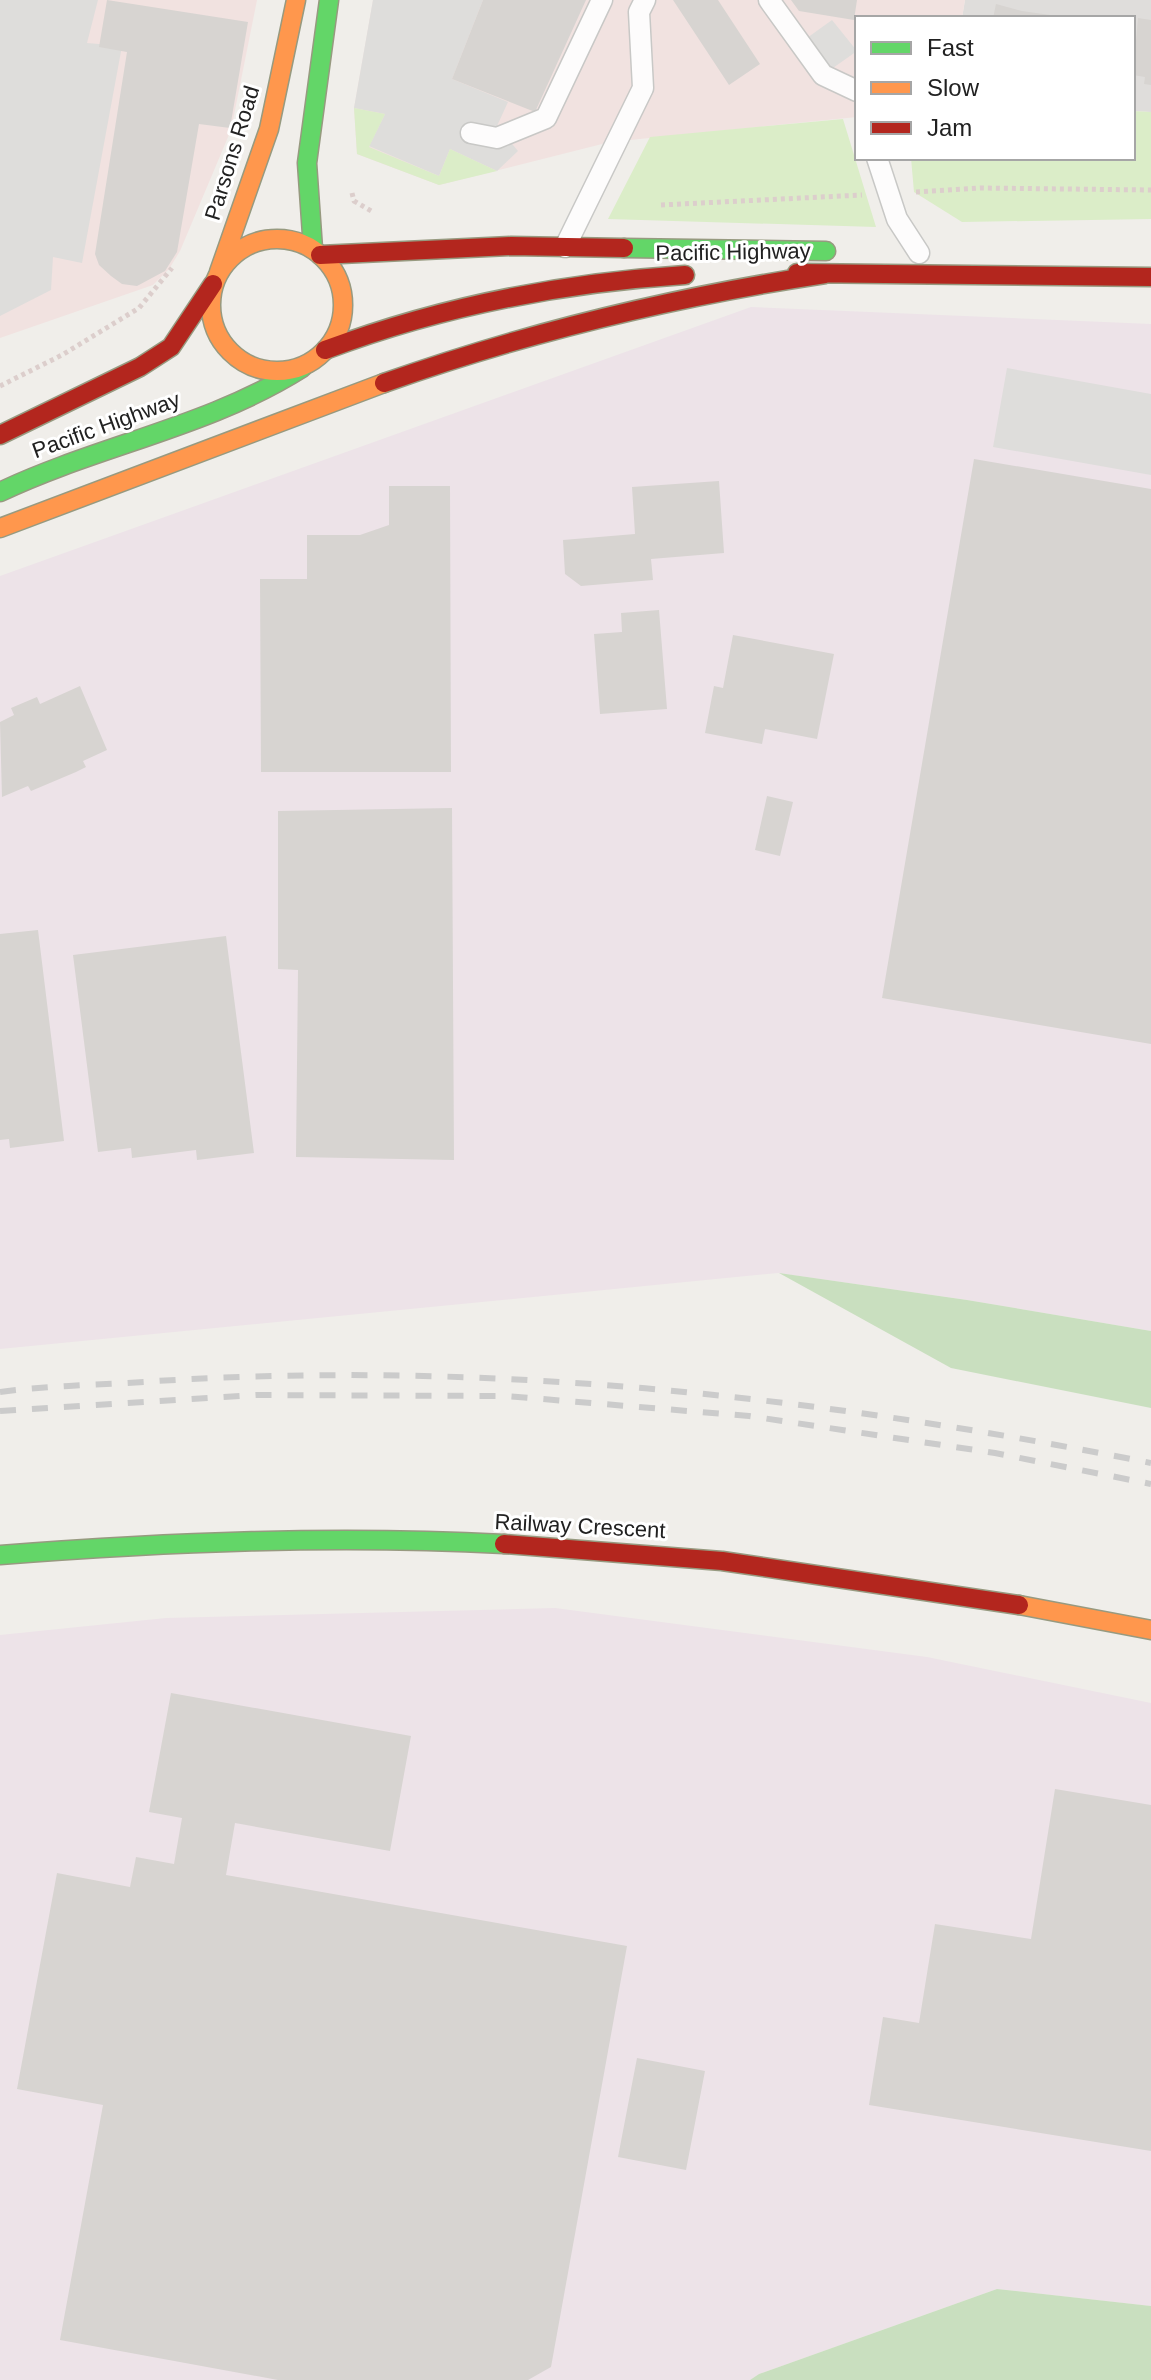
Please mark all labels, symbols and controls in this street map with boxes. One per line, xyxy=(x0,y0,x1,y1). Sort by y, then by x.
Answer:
legend xyxy=(855,16,1135,160)
text: Fast xyxy=(927,34,974,61)
text: Slow xyxy=(927,74,980,101)
street label: Parsons Road xyxy=(200,83,264,223)
text: Jam xyxy=(927,114,972,141)
street label: Pacific Highway xyxy=(655,238,811,266)
street label: Pacific Highway xyxy=(29,387,183,463)
street label: Railway Crescent xyxy=(494,1509,666,1543)

